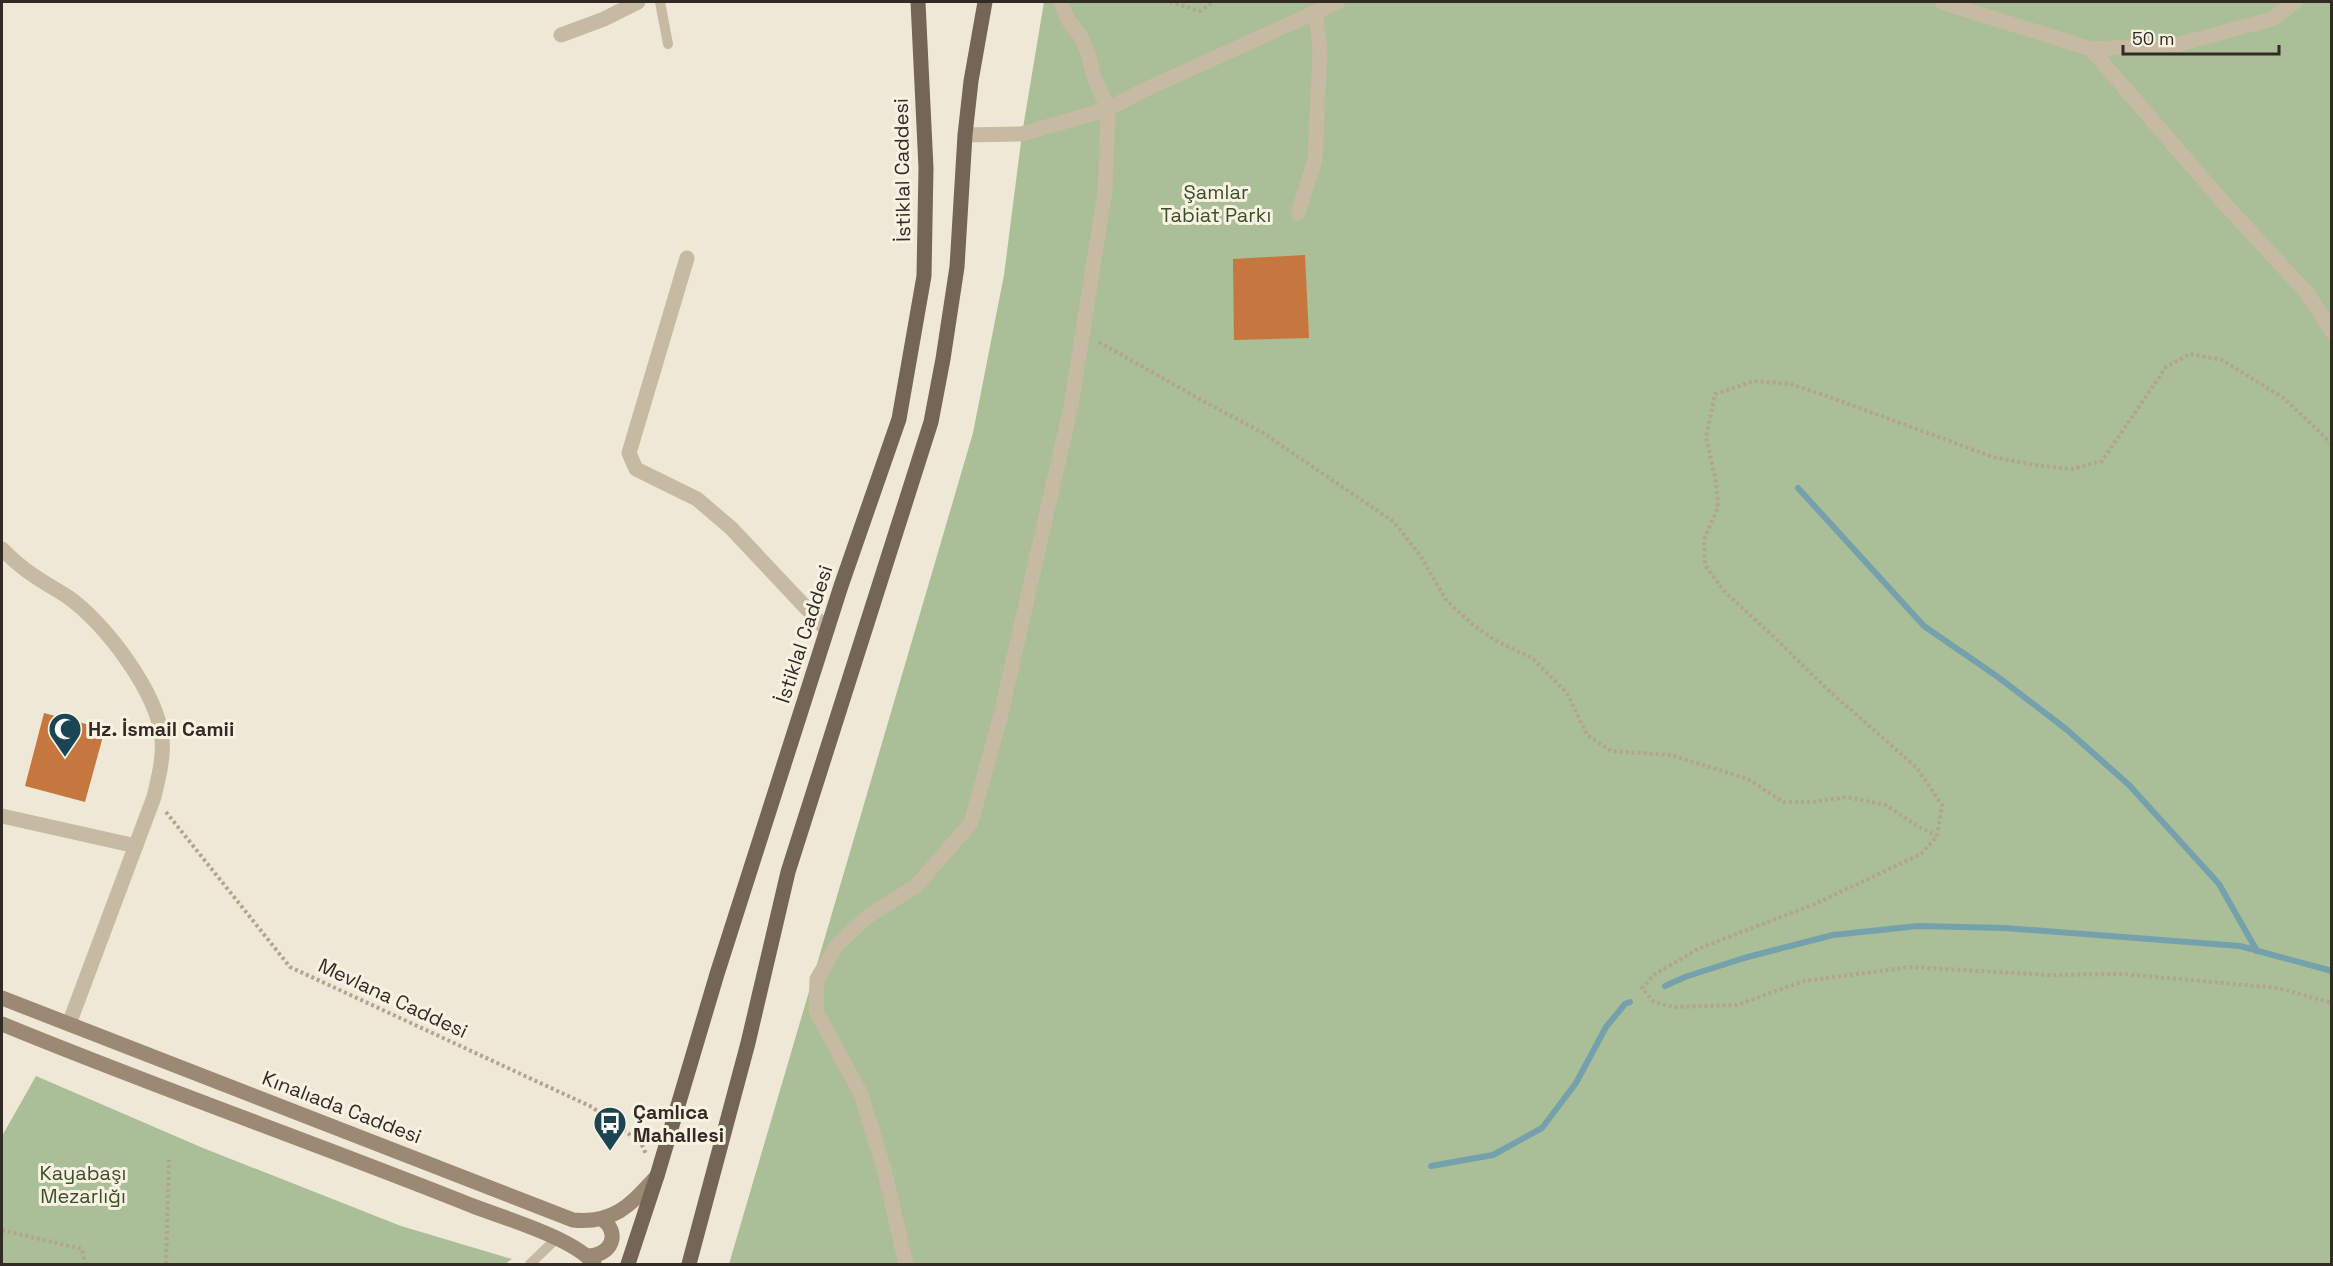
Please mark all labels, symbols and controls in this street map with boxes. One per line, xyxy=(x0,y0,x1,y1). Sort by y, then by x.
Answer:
scale bar xyxy=(2123,18,2279,56)
text: 50 m xyxy=(2132,27,2174,50)
street label: İstiklal Caddesi xyxy=(888,98,916,242)
park label: Şamlar Tabiat Parkı xyxy=(1161,179,1272,228)
street label: İstiklal Caddesi xyxy=(769,562,839,706)
mosque icon: Hz. İsmail Camii xyxy=(47,711,83,758)
place label: Hz. İsmail Camii xyxy=(88,716,234,742)
street label: Mevlana Caddesi xyxy=(314,952,472,1044)
street label: Kınalıada Caddesi xyxy=(259,1065,425,1149)
place label: Çamlıca Mahallesi xyxy=(633,1099,724,1148)
bus stop icon: Çamlıca Mahallesi xyxy=(592,1105,628,1152)
park label: Kayabaşı Mezarlığı xyxy=(40,1160,126,1209)

